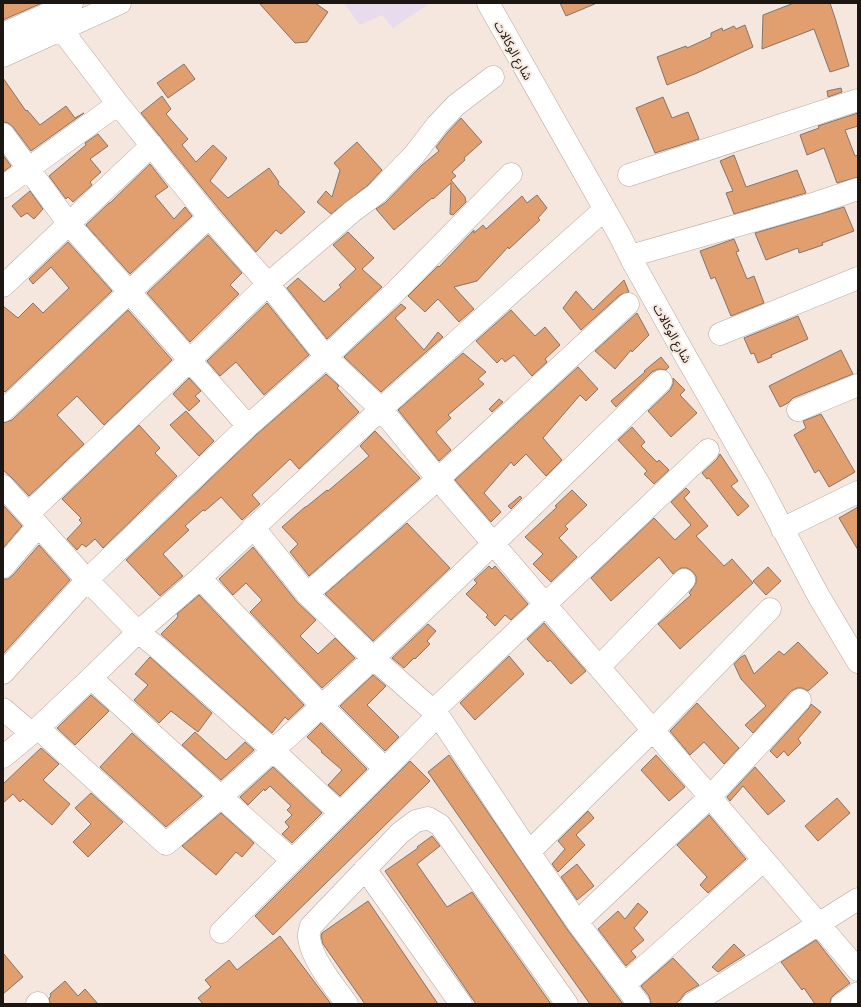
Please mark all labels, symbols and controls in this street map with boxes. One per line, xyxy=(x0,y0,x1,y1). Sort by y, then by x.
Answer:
street label: شارع الوكالات xyxy=(489,18,536,83)
street label: شارع الوكالات xyxy=(648,301,695,366)

